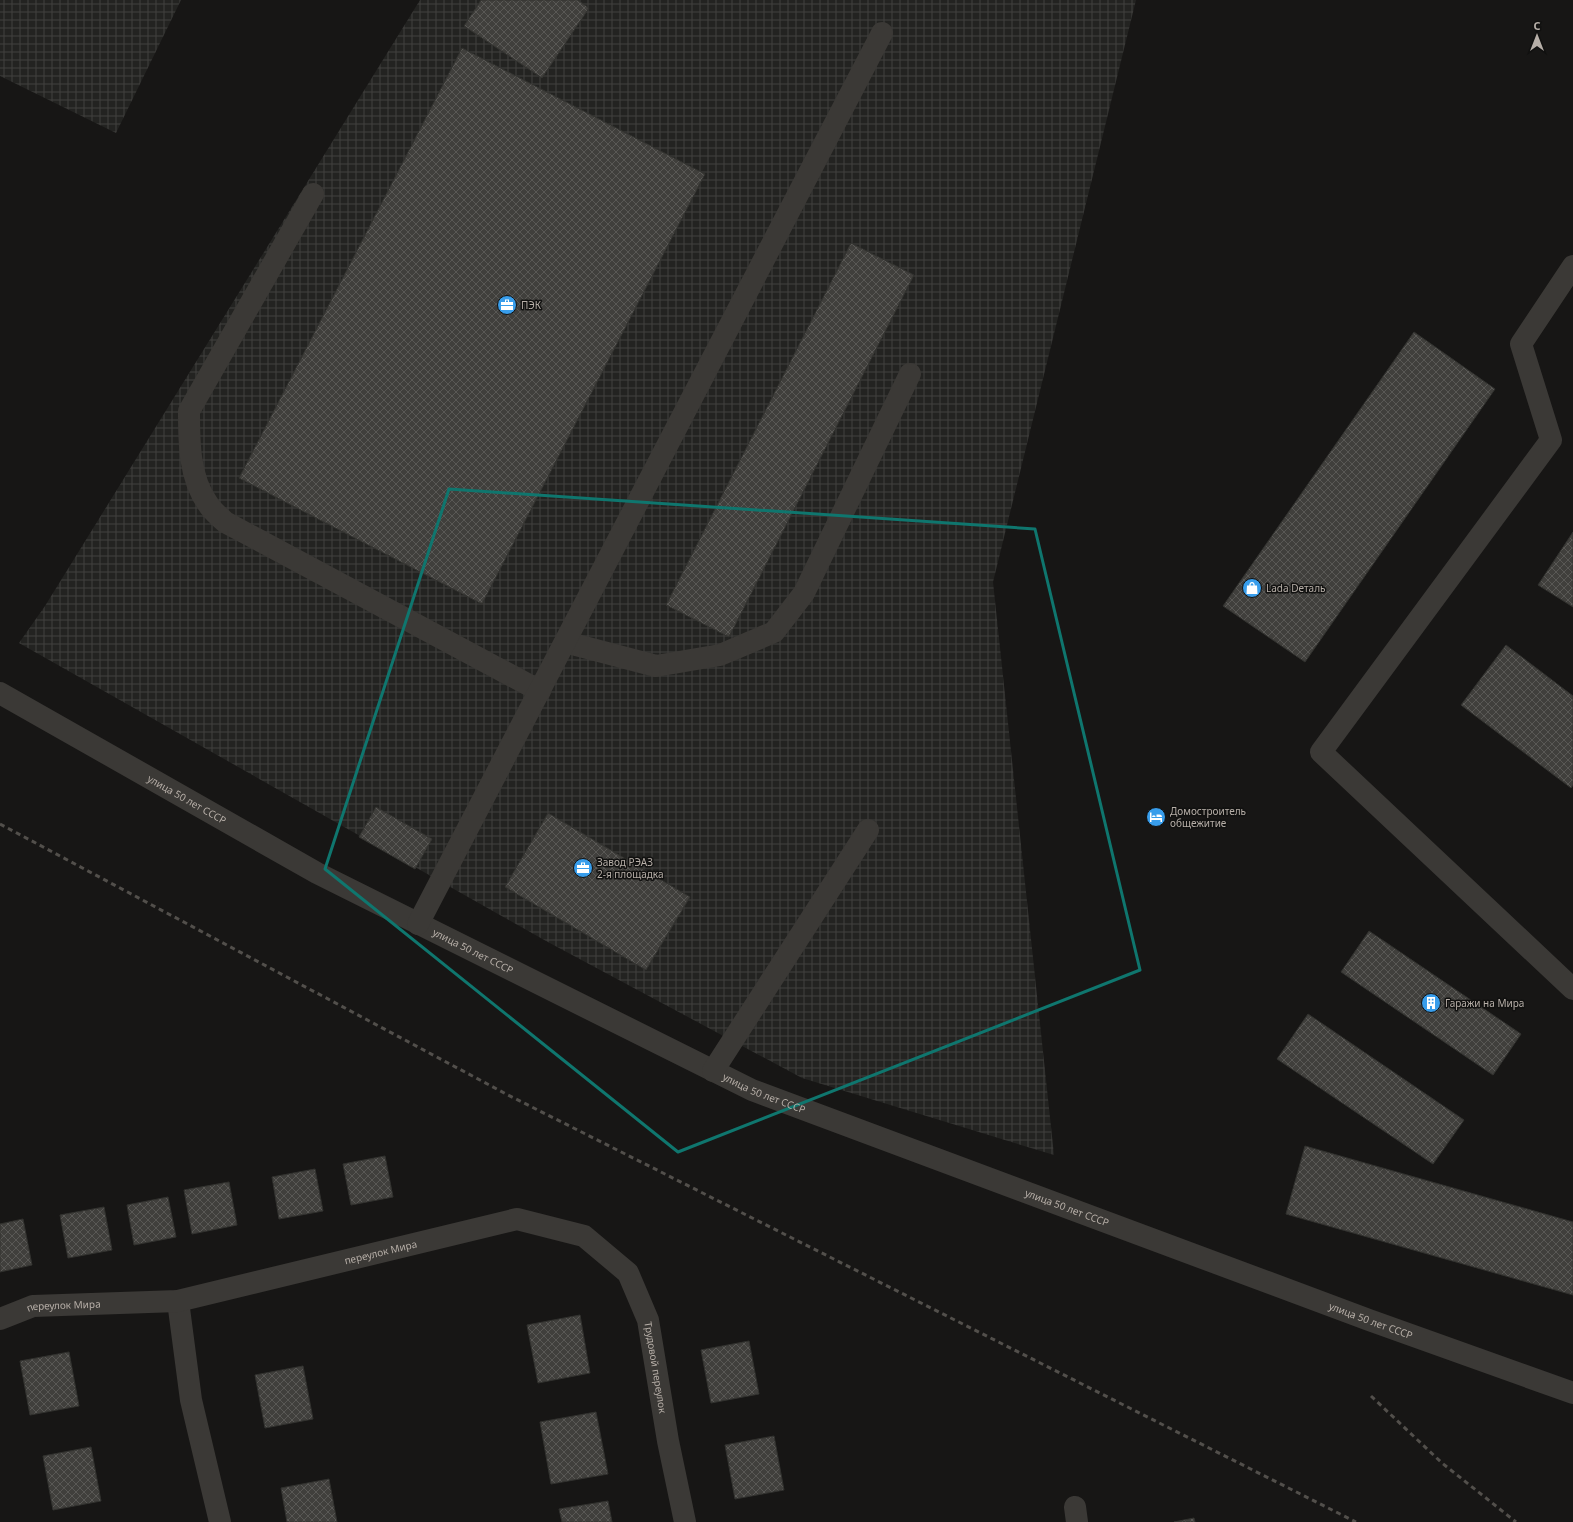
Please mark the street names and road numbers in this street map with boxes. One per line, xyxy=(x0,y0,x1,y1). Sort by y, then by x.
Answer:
street label: улица 50 лет СССР xyxy=(145,771,229,827)
street label: улица 50 лет СССР xyxy=(430,925,516,977)
street label: улица 50 лет СССР xyxy=(720,1069,807,1116)
street label: улица 50 лет СССР xyxy=(1023,1185,1111,1229)
street label: переулок Мира xyxy=(343,1236,418,1268)
street label: переулок Мира xyxy=(24,1297,101,1315)
street label: улица 50 лет СССР xyxy=(1327,1299,1415,1342)
street label: Трудовой переулок xyxy=(641,1320,670,1415)

